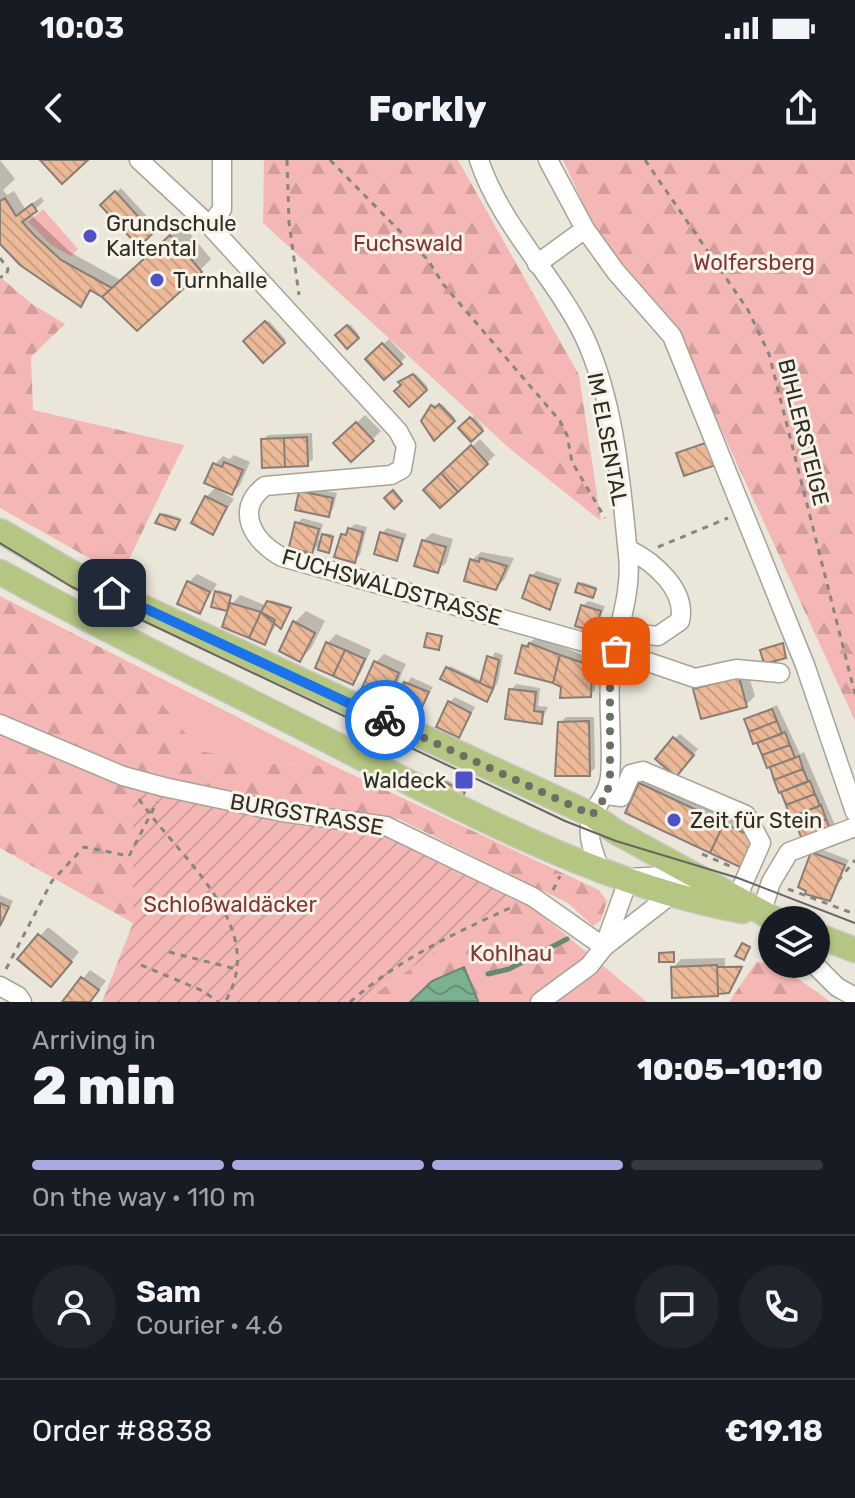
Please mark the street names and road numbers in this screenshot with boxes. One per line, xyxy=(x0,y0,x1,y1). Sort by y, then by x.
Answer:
street label: BIHLERSTEIGE xyxy=(772,356,835,508)
street label: IM ELSENTAL xyxy=(581,370,634,508)
street label: FUCHSWALDSTRASSE xyxy=(279,543,505,632)
street label: BURGSTRASSE xyxy=(228,788,386,841)

